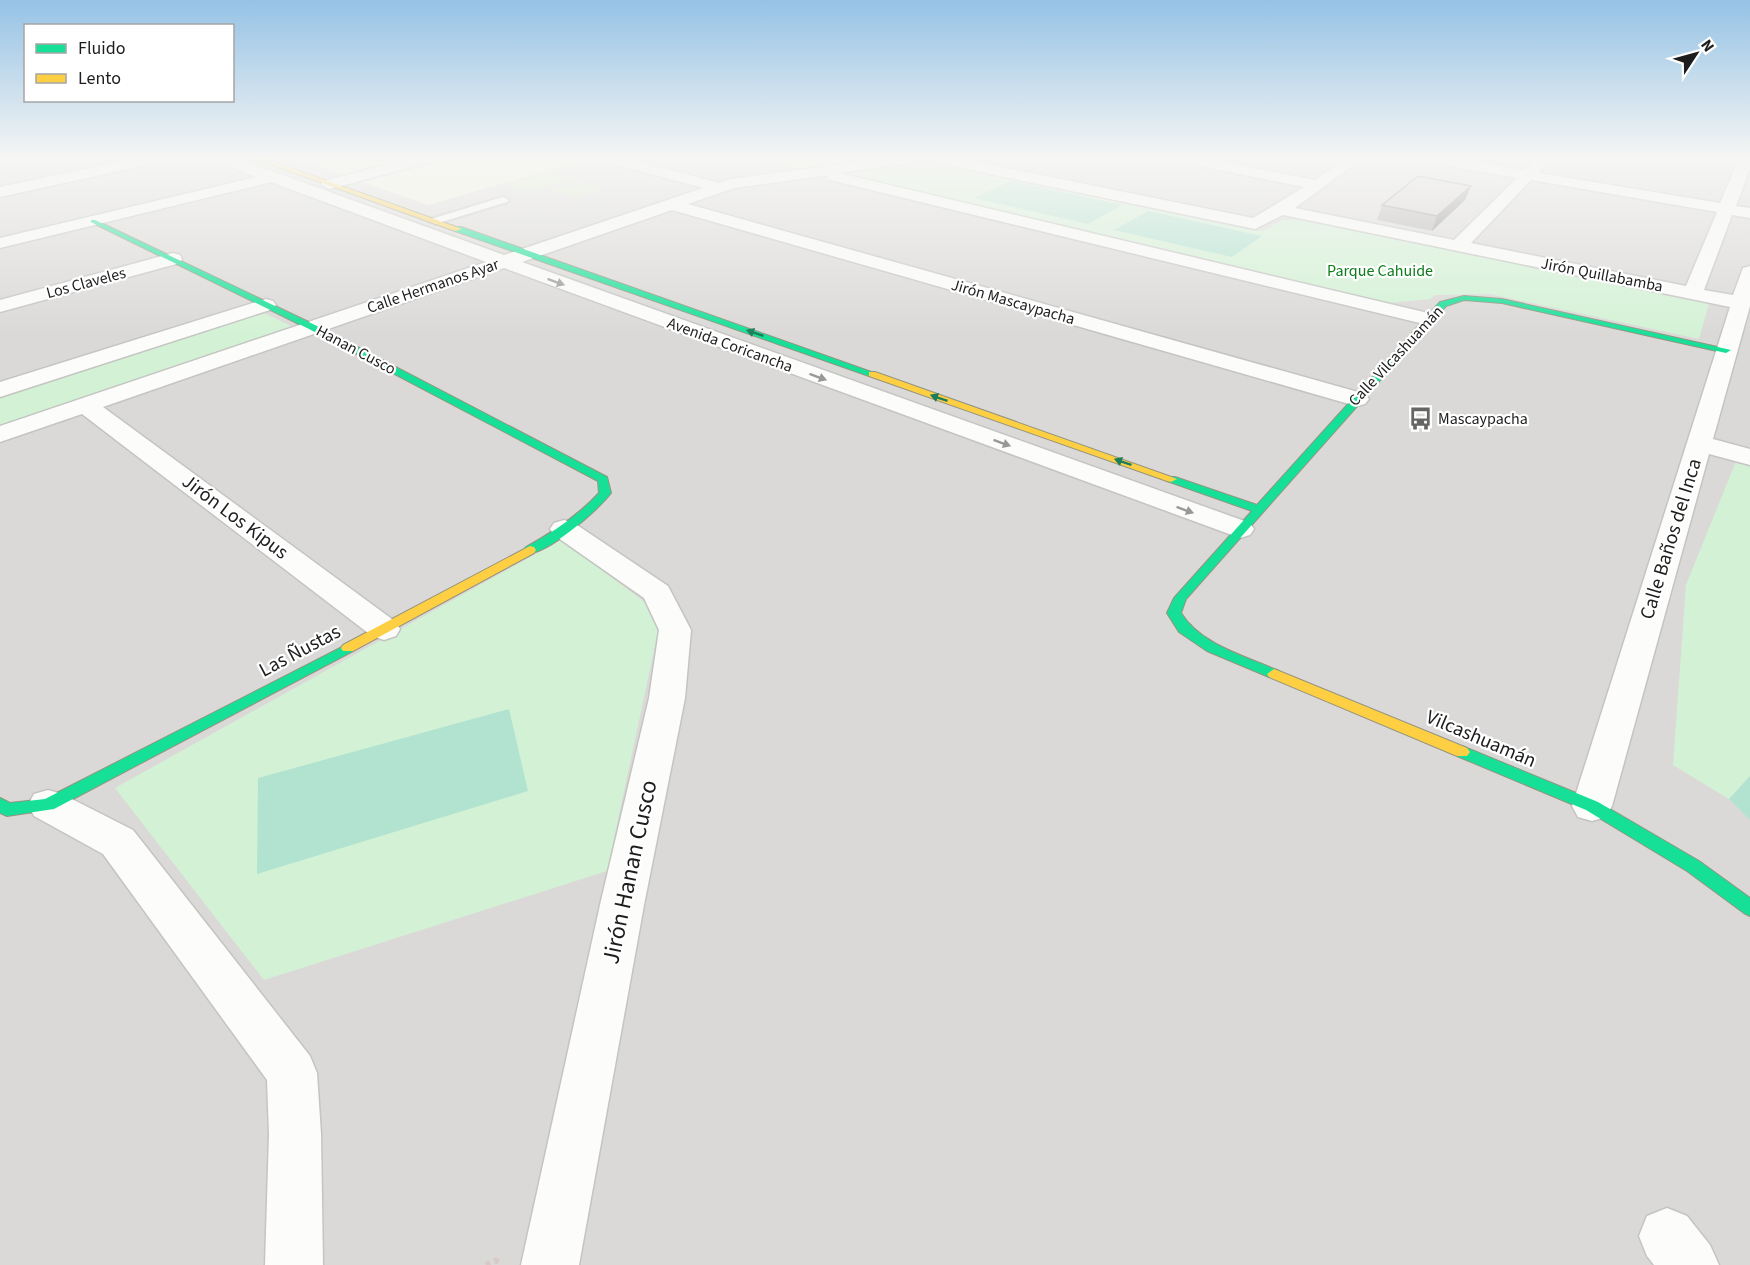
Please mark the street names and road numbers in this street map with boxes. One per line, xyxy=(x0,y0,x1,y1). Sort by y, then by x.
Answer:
street label: Jirón Quillabamba xyxy=(1539,252,1665,298)
street label: Calle Hermanos Ayar xyxy=(364,253,502,319)
street label: Los Claveles xyxy=(44,262,128,304)
street label: Jirón Mascaypacha xyxy=(949,274,1077,330)
street label: Calle Vilcashuamán xyxy=(1344,301,1448,411)
street label: Avenida Coricancha xyxy=(664,312,796,378)
street label: Hanan Cusco xyxy=(312,320,400,380)
street label: Calle Baños del Inca xyxy=(1633,455,1709,623)
street label: Jirón Los Kipus xyxy=(176,468,294,566)
street label: Las Ñustas xyxy=(254,618,346,684)
street label: Vilcashuamán xyxy=(1422,703,1540,775)
street label: Jirón Hanan Cusco xyxy=(593,777,667,967)

